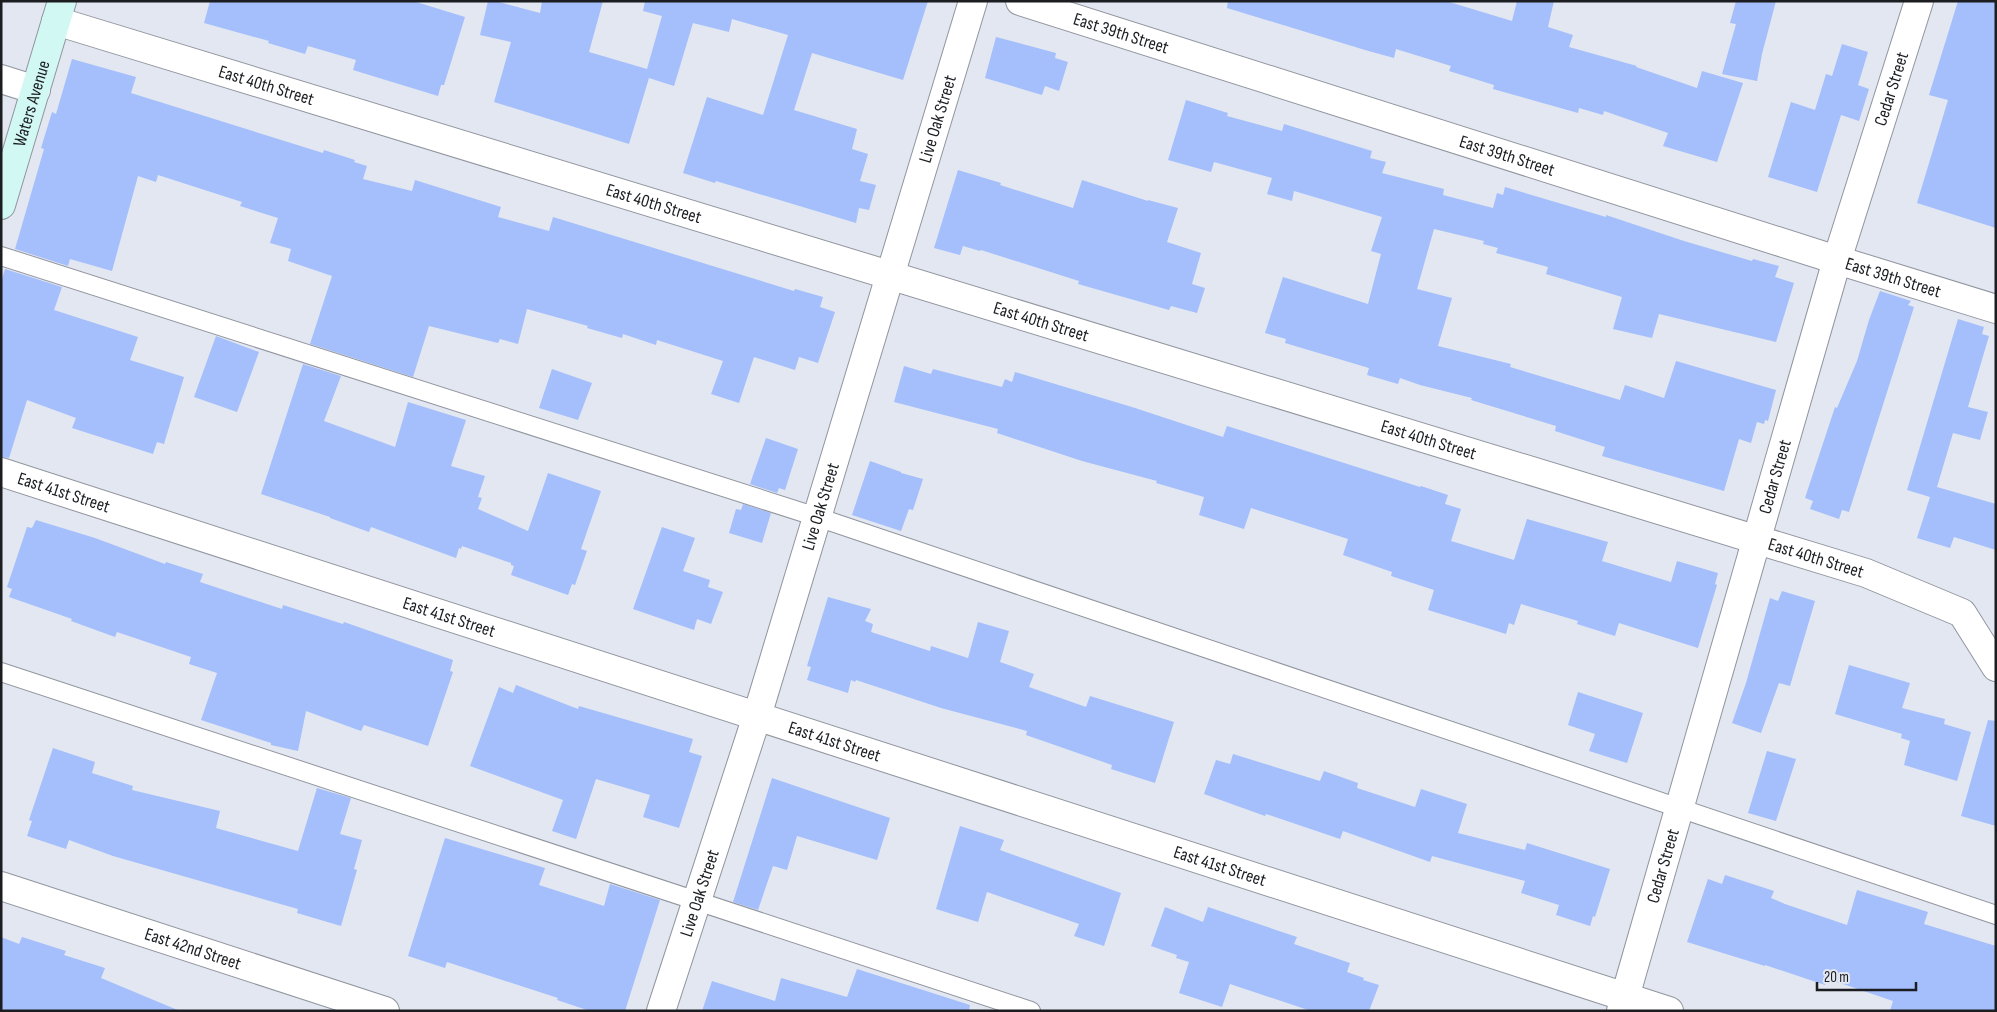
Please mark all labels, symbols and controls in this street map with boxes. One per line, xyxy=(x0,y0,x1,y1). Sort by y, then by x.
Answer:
street label: East 39th Street xyxy=(1071,8,1172,58)
street label: Cedar Street xyxy=(1870,49,1913,128)
street label: Waters Avenue xyxy=(9,58,54,149)
street label: East 40th Street xyxy=(216,61,317,110)
street label: Live Oak Street xyxy=(914,72,961,165)
street label: East 39th Street xyxy=(1457,130,1558,180)
street label: East 40th Street xyxy=(604,179,705,228)
street label: East 39th Street xyxy=(1843,253,1944,302)
street label: East 40th Street xyxy=(991,297,1092,346)
street label: East 40th Street xyxy=(1378,415,1479,464)
street label: Cedar Street xyxy=(1754,437,1795,516)
street label: Live Oak Street xyxy=(797,460,844,553)
street label: East 41st Street xyxy=(15,468,113,517)
street label: East 40th Street xyxy=(1766,533,1867,582)
street label: East 41st Street xyxy=(400,592,498,642)
street label: East 41st Street xyxy=(786,717,884,766)
street label: Cedar Street xyxy=(1642,826,1684,905)
street label: East 41st Street xyxy=(1171,841,1269,891)
street label: Live Oak Street xyxy=(675,846,724,939)
street label: East 42nd Street xyxy=(142,923,244,974)
scale bar xyxy=(1817,960,1916,992)
text: 20 m xyxy=(1824,968,1849,987)

